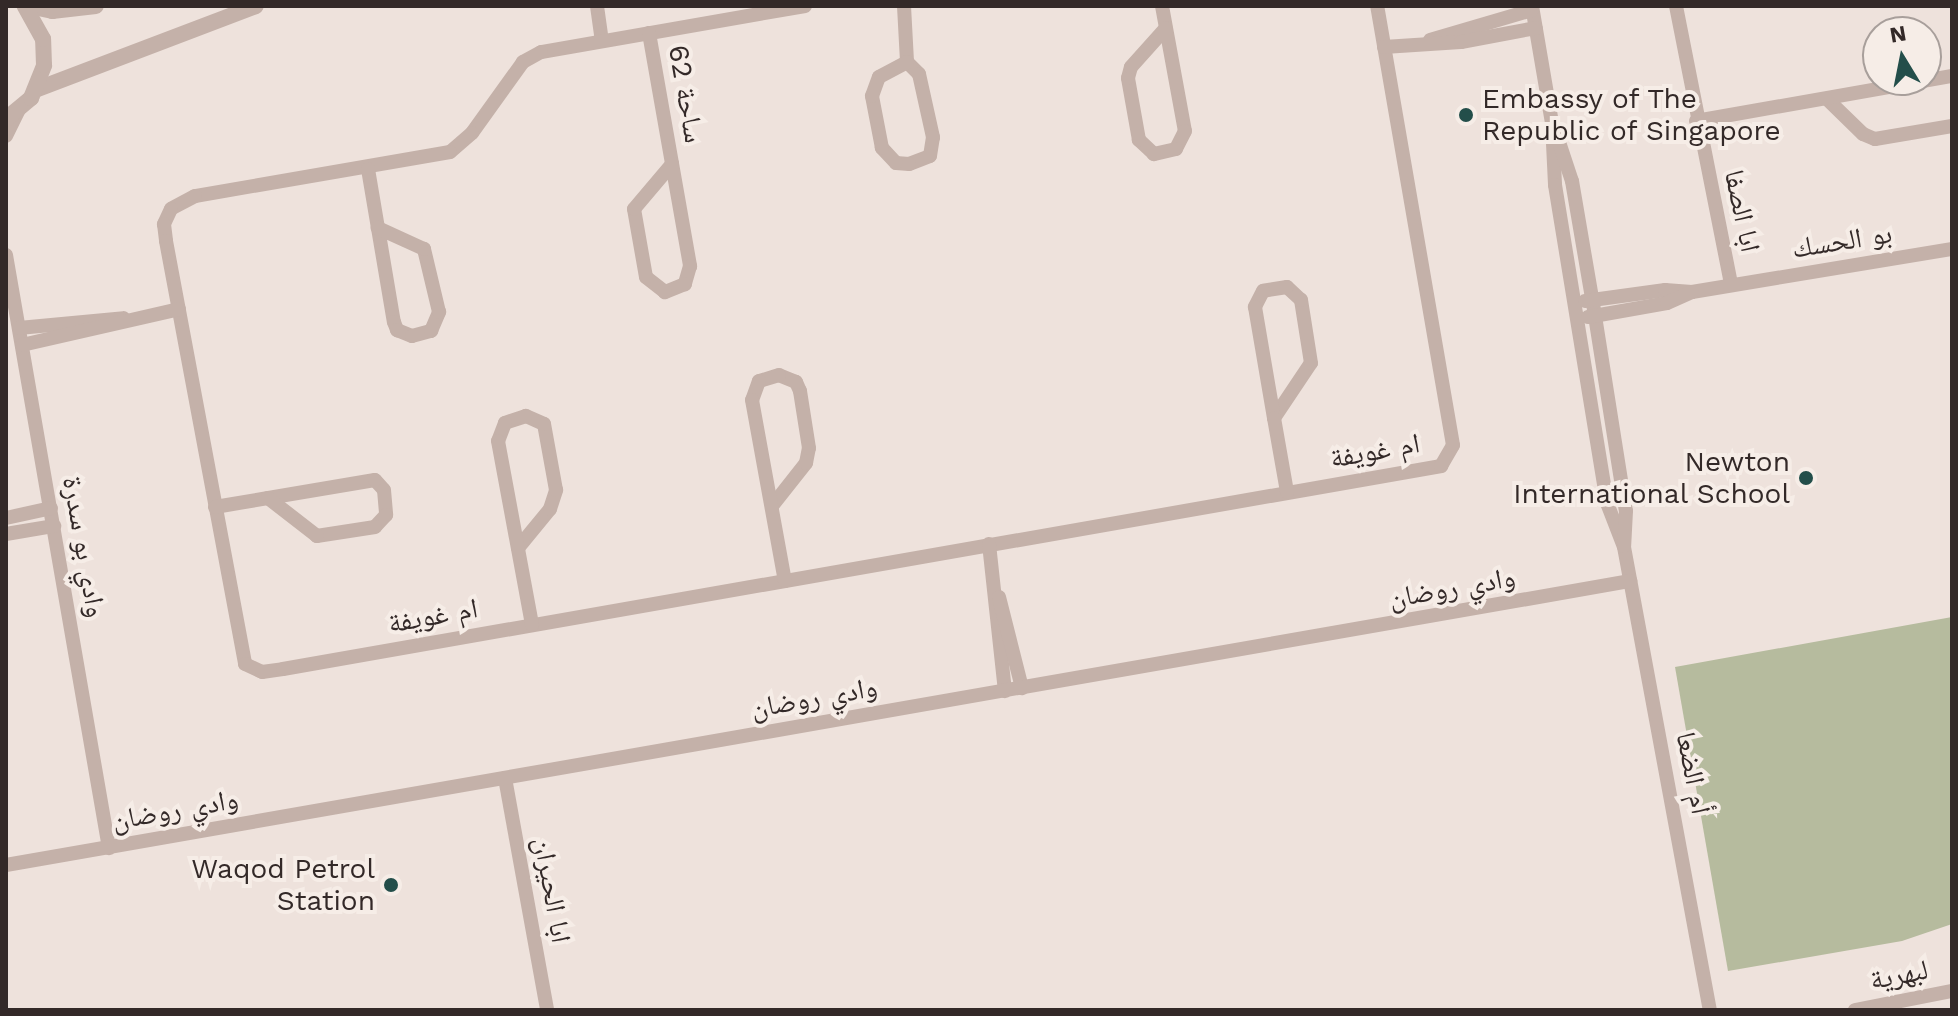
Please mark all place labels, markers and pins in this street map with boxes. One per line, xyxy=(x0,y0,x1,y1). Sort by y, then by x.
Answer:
place label: Embassy of The Republic of Singapore xyxy=(1482,82,1782,148)
marker: Embassy of The Republic of Singapore xyxy=(1457,106,1475,124)
place label: Newton International School xyxy=(1512,445,1790,511)
marker: Newton International School xyxy=(1797,469,1815,487)
place label: Waqod Petrol Station xyxy=(191,852,375,918)
marker: Waqod Petrol Station xyxy=(382,876,400,894)

